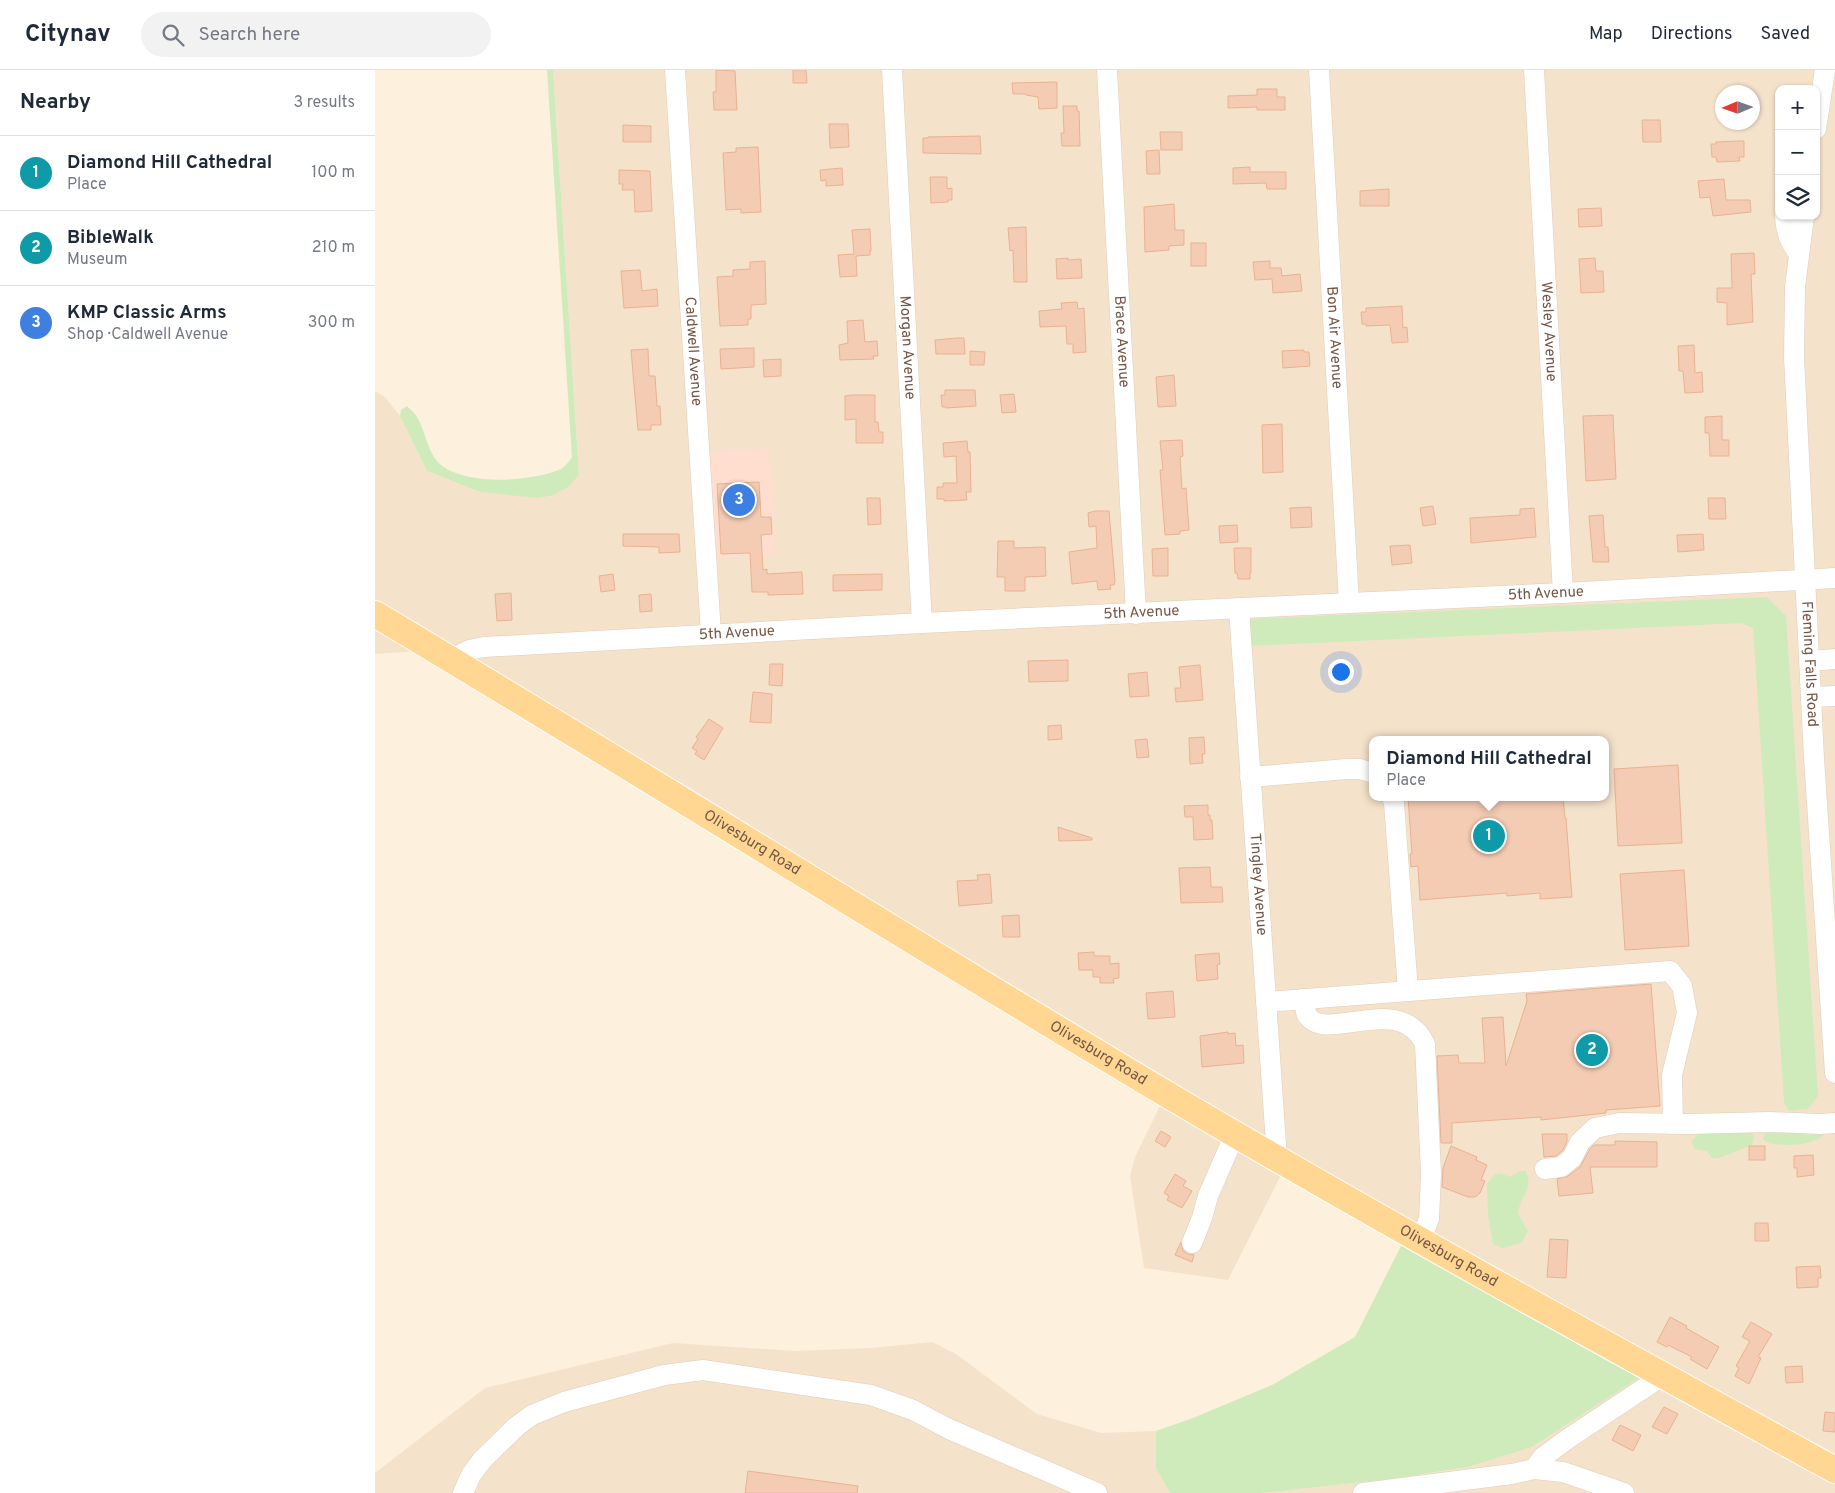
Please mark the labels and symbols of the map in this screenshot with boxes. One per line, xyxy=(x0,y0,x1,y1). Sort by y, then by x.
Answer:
north arrow xyxy=(1715,85,1760,130)
street label: Wesley Avenue xyxy=(1536,281,1561,382)
street label: Bon Air Avenue xyxy=(1322,286,1346,389)
street label: Morgan Avenue xyxy=(895,295,919,400)
street label: Brace Avenue xyxy=(1110,295,1133,388)
street label: Caldwell Avenue xyxy=(680,296,706,407)
pin: 3 xyxy=(723,481,755,519)
street label: 5th Avenue xyxy=(1507,582,1585,605)
street label: 5th Avenue xyxy=(1103,601,1180,624)
street label: Fleming Falls Road xyxy=(1797,601,1822,728)
street label: 5th Avenue xyxy=(698,622,775,645)
your location xyxy=(1328,659,1354,685)
street label: Olivesburg Road xyxy=(700,806,804,880)
pin: 1 xyxy=(1473,817,1505,855)
street label: Tingley Avenue xyxy=(1245,833,1271,936)
street label: Olivesburg Road xyxy=(1046,1017,1150,1090)
pin: 2 xyxy=(1576,1031,1608,1069)
street label: Olivesburg Road xyxy=(1396,1221,1501,1292)

